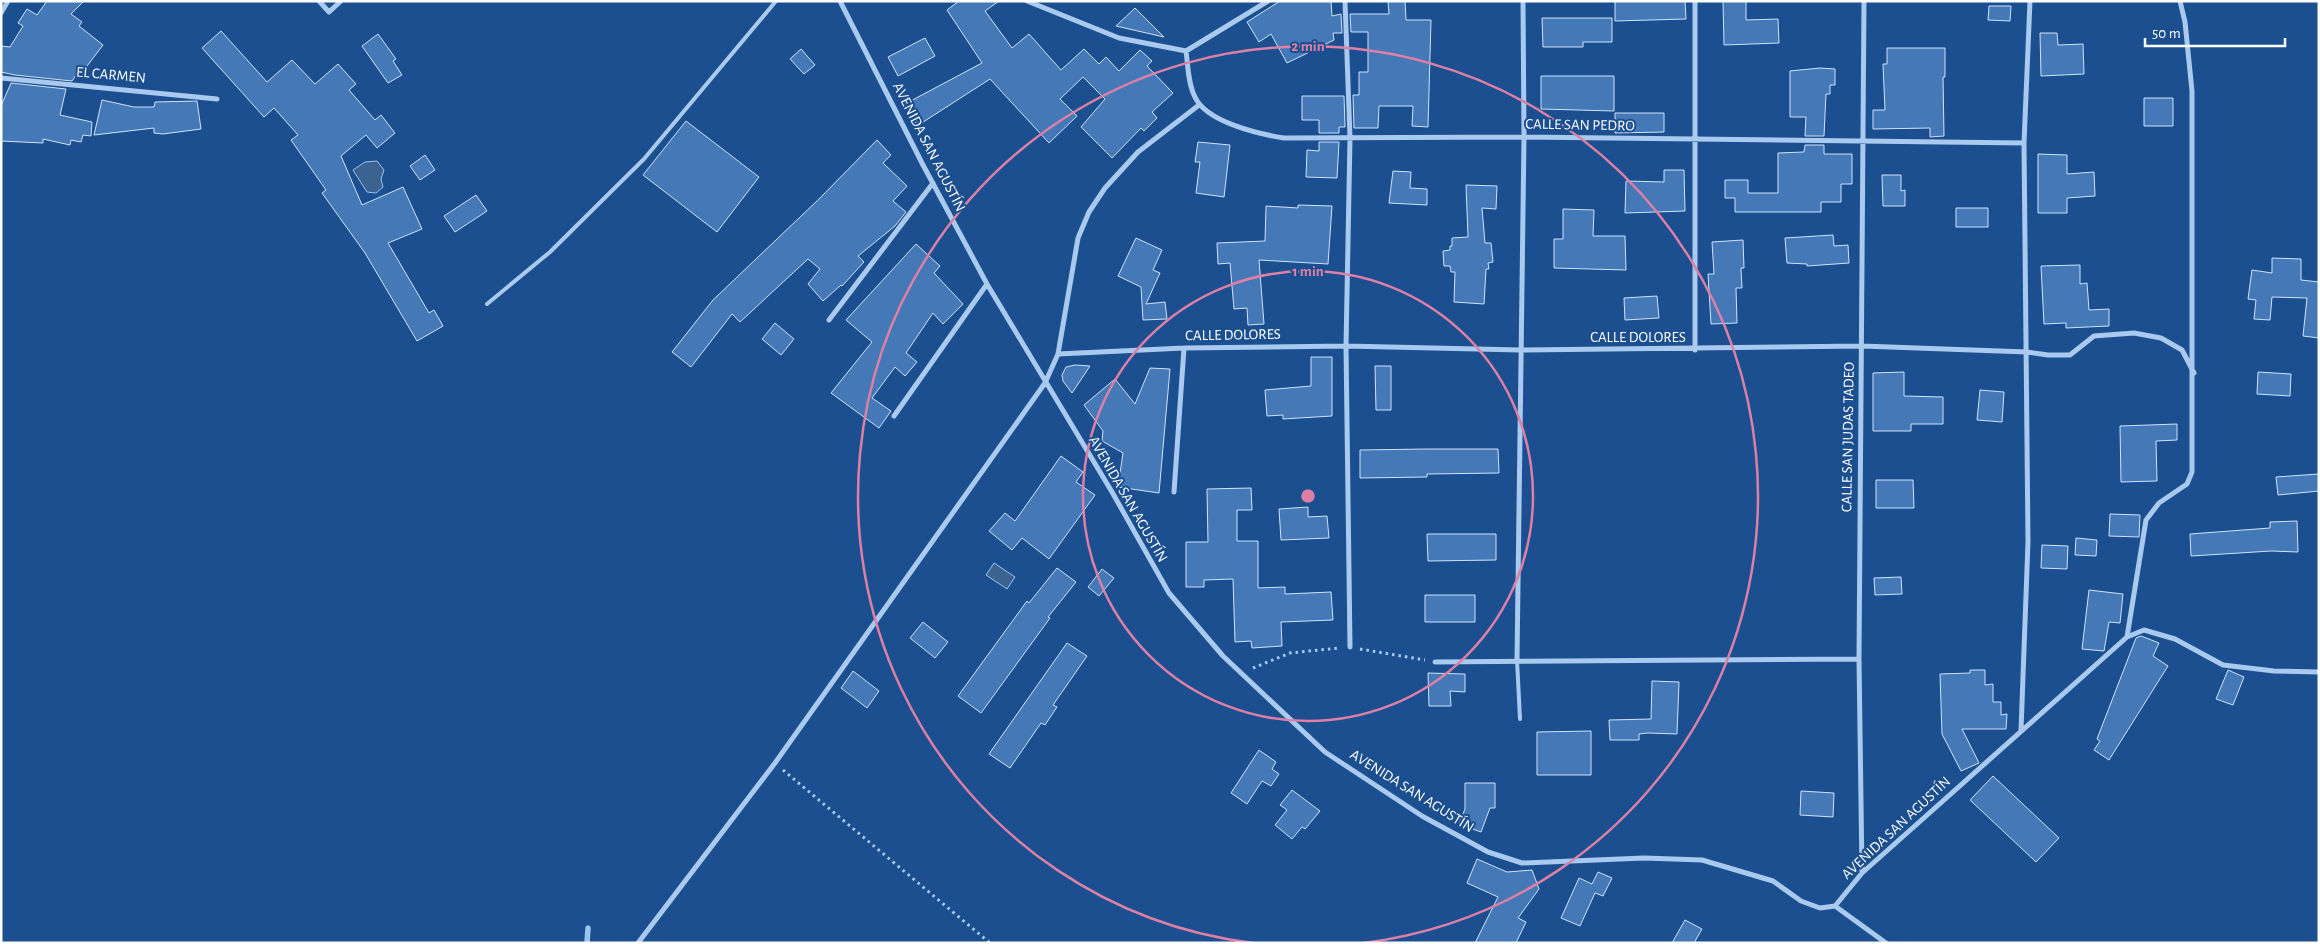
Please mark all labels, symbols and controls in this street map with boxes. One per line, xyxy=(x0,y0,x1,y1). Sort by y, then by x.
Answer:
scale bar xyxy=(2145,15,2285,47)
text: 50 m xyxy=(2152,26,2181,41)
text: 2 min xyxy=(1291,39,1325,54)
street label: EL CARMEN xyxy=(75,64,147,86)
street label: AVENIDA SAN AGUSTÍN xyxy=(890,79,970,214)
street label: CALLE SAN PEDRO xyxy=(1525,117,1635,133)
text: 1 min xyxy=(1292,264,1324,279)
street label: CALLE DOLORES xyxy=(1185,327,1281,343)
street label: CALLE DOLORES xyxy=(1590,330,1686,345)
street label: CALLE SAN JUDAS TADEO xyxy=(1839,362,1857,512)
street label: AVENIDA SAN AGUSTÍN xyxy=(1086,432,1172,565)
centre of rings xyxy=(1299,487,1317,505)
street label: AVENIDA SAN AGUSTÍN xyxy=(1348,745,1478,835)
street label: AVENIDA SAN AGUSTÍN xyxy=(1837,772,1953,882)

